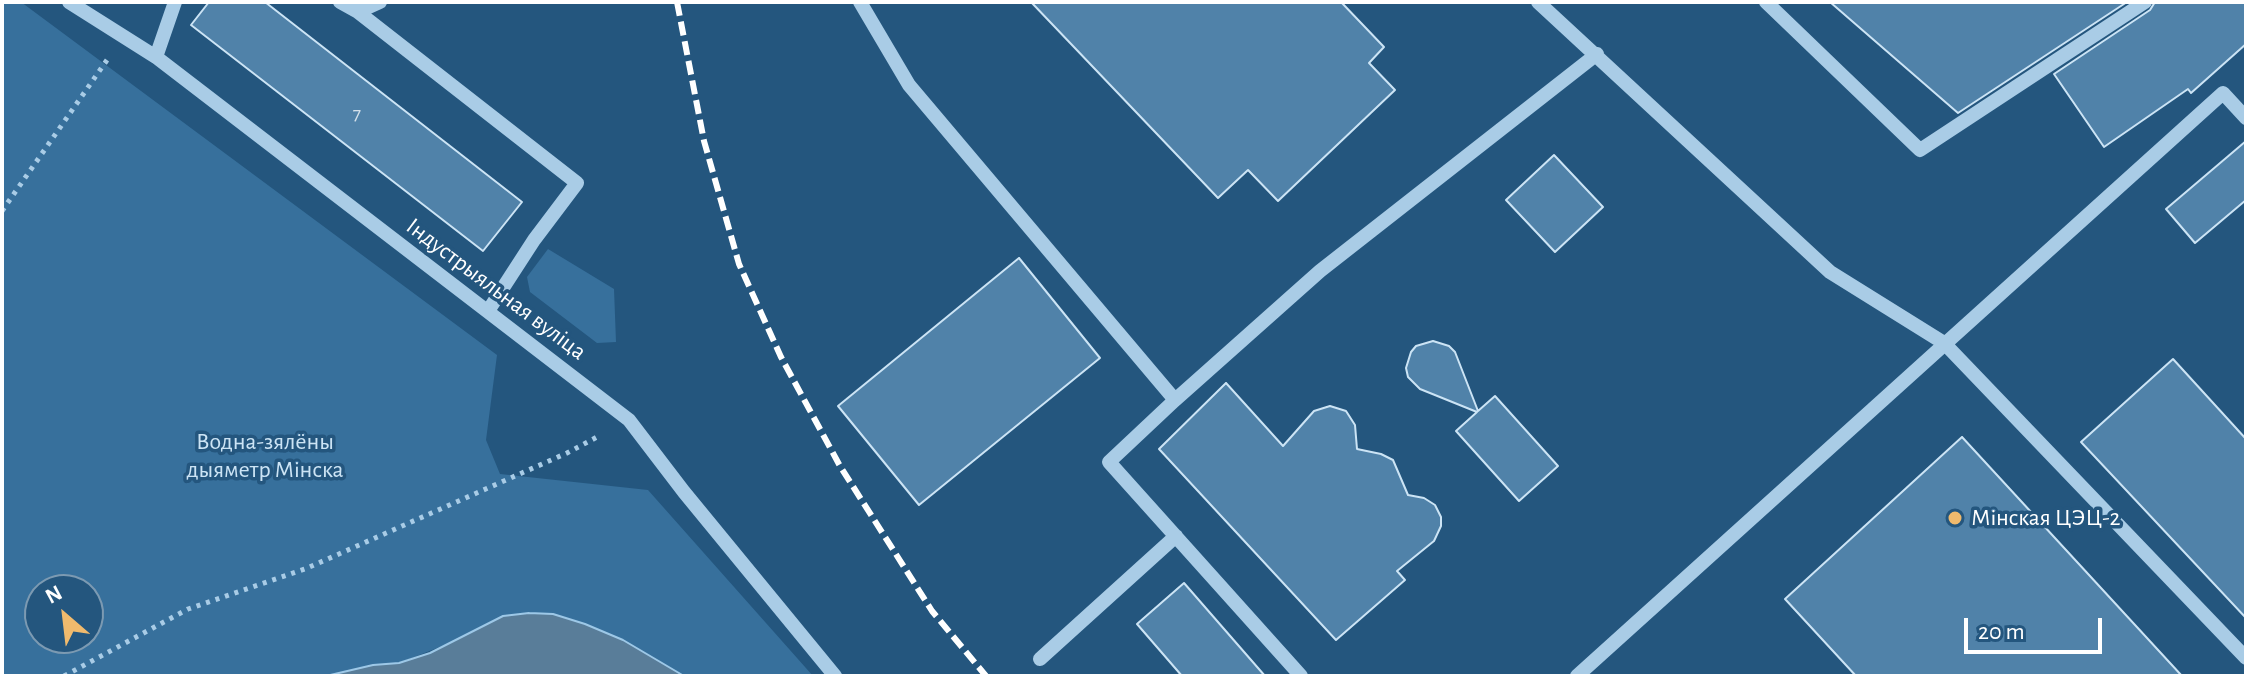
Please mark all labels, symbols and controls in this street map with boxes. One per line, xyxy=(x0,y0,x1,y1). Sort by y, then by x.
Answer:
house number: 7 xyxy=(353,102,361,126)
street label: Індустрыяльная вуліца xyxy=(400,212,592,366)
park label: Водна-зялёны дыяметр Мінска xyxy=(187,428,343,484)
place label: Мінская ЦЭЦ-2 xyxy=(1971,504,2120,532)
marker: Мінская ЦЭЦ-2 xyxy=(1946,509,1964,527)
north arrow xyxy=(24,574,104,654)
text: N xyxy=(42,581,66,608)
scale bar xyxy=(1968,602,2106,652)
text: 20 m xyxy=(1978,620,2025,644)

